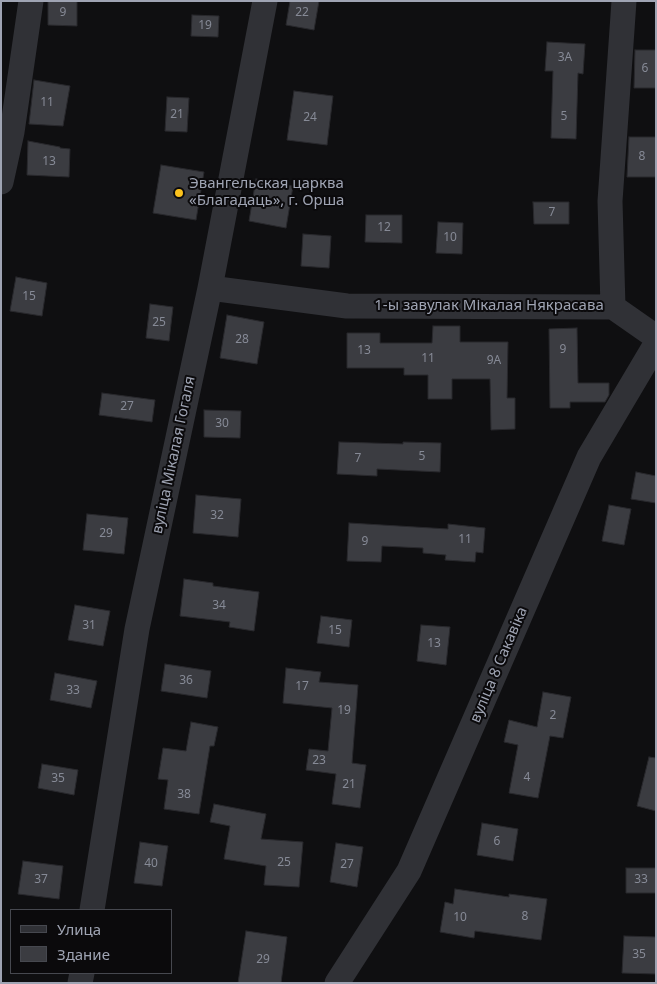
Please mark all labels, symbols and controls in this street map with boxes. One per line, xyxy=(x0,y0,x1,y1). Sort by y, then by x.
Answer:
house number: 9 xyxy=(60,6,66,20)
house number: 22 xyxy=(295,6,309,20)
house number: 19 xyxy=(198,19,212,33)
house number: 3А xyxy=(558,51,572,65)
house number: 6 xyxy=(642,62,648,76)
house number: 11 xyxy=(40,96,54,110)
house number: 21 xyxy=(170,108,184,122)
house number: 5 xyxy=(561,110,567,124)
house number: 24 xyxy=(303,111,317,125)
house number: 8 xyxy=(639,150,645,164)
house number: 13 xyxy=(42,155,56,169)
place label: Эвангельская царква «Благадаць», г. Орша xyxy=(189,175,344,210)
marker: Эвангельская царква «Благадаць», г. Орша xyxy=(173,187,185,199)
house number: 7 xyxy=(549,206,555,220)
house number: 12 xyxy=(377,221,391,235)
house number: 10 xyxy=(443,231,457,245)
house number: 15 xyxy=(22,290,36,304)
street label: 1-ы завулак Мікалая Някрасава xyxy=(374,297,604,315)
house number: 25 xyxy=(152,316,166,330)
house number: 28 xyxy=(235,333,249,347)
house number: 9 xyxy=(560,343,566,357)
house number: 13 xyxy=(357,344,371,358)
house number: 11 xyxy=(421,352,435,366)
house number: 9А xyxy=(487,354,501,368)
street label: вуліца Мікалая Гогаля xyxy=(148,374,200,536)
house number: 27 xyxy=(120,400,134,414)
house number: 30 xyxy=(215,417,229,431)
house number: 5 xyxy=(419,450,425,464)
house number: 7 xyxy=(355,452,361,466)
house number: 32 xyxy=(210,509,224,523)
house number: 29 xyxy=(99,527,113,541)
house number: 11 xyxy=(458,533,472,547)
house number: 9 xyxy=(362,535,368,549)
house number: 34 xyxy=(212,599,226,613)
street label: вуліца 8 Сакавіка xyxy=(466,604,532,726)
house number: 31 xyxy=(82,619,96,633)
house number: 15 xyxy=(328,624,342,638)
house number: 13 xyxy=(427,637,441,651)
house number: 36 xyxy=(179,674,193,688)
house number: 17 xyxy=(295,680,309,694)
house number: 33 xyxy=(66,684,80,698)
house number: 19 xyxy=(337,704,351,718)
house number: 2 xyxy=(550,709,556,723)
house number: 23 xyxy=(312,754,326,768)
house number: 4 xyxy=(524,771,530,785)
house number: 35 xyxy=(51,772,65,786)
house number: 21 xyxy=(342,778,356,792)
house number: 38 xyxy=(177,788,191,802)
house number: 6 xyxy=(494,835,500,849)
house number: 25 xyxy=(277,856,291,870)
house number: 40 xyxy=(144,857,158,871)
house number: 27 xyxy=(340,858,354,872)
house number: 37 xyxy=(34,873,48,887)
house number: 33 xyxy=(634,873,648,887)
legend xyxy=(10,909,172,974)
house number: 8 xyxy=(522,910,528,924)
house number: 10 xyxy=(453,911,467,925)
text: Улица xyxy=(57,919,101,939)
text: Здание xyxy=(57,944,110,964)
house number: 35 xyxy=(632,948,646,962)
house number: 29 xyxy=(256,953,270,967)

